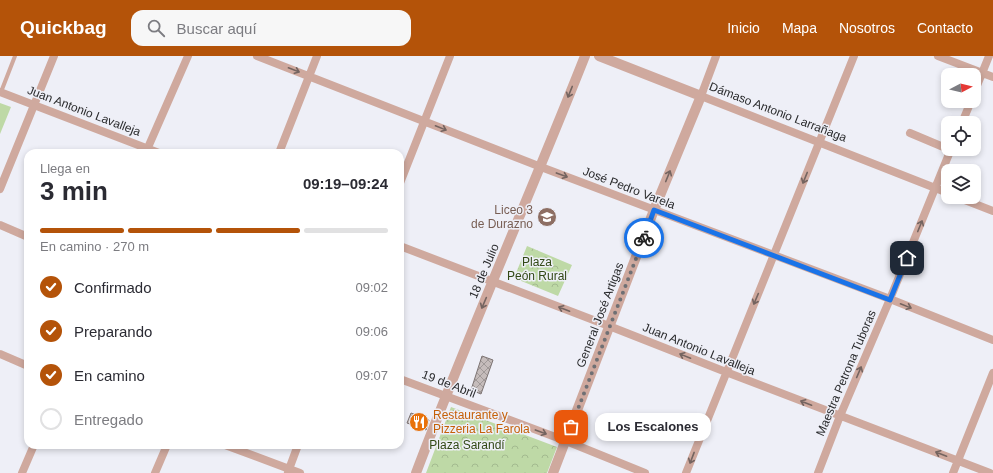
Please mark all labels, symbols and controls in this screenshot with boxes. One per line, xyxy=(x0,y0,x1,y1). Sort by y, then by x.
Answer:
search box xyxy=(131,10,411,46)
text: Quickbag xyxy=(20,17,107,38)
icon: search xyxy=(145,17,167,39)
text: Buscar aquí xyxy=(177,20,257,37)
text: Inicio xyxy=(727,20,760,36)
text: Mapa xyxy=(782,20,817,36)
text: Nosotros xyxy=(839,20,895,36)
text: Contacto xyxy=(917,20,973,36)
one-way arrow xyxy=(287,66,299,74)
north arrow xyxy=(941,68,981,108)
map controls xyxy=(941,68,981,204)
street label: Dámaso Antonio Larrañaga xyxy=(707,79,849,145)
street label: Juan Antonio Lavalleja xyxy=(25,83,143,139)
one-way arrow xyxy=(566,86,574,98)
button: locate xyxy=(941,116,981,156)
one-way arrow xyxy=(434,124,446,132)
text: Llega en xyxy=(40,161,90,176)
street label: José Pedro Varela xyxy=(581,164,677,212)
button: layers xyxy=(941,164,981,204)
one-way arrow xyxy=(665,170,673,182)
one-way arrow xyxy=(555,172,567,180)
one-way arrow xyxy=(801,172,809,184)
text: 09:19–09:24 xyxy=(303,175,388,192)
text: 3 min xyxy=(40,176,108,206)
place label: Liceo 3 de Durazno xyxy=(471,203,533,231)
school or university icon: Liceo 3 de Durazno xyxy=(536,206,558,228)
courier xyxy=(624,218,664,258)
one-way arrow xyxy=(916,221,924,233)
icon: bike xyxy=(633,227,655,249)
text: En camino · 270 m xyxy=(40,239,149,254)
street label: 18 de Julio xyxy=(466,241,502,300)
pin xyxy=(890,241,924,275)
icon: home xyxy=(896,247,918,269)
park label: Plaza Peón Rural xyxy=(507,255,567,283)
street label: General José Artigas xyxy=(574,260,626,370)
icon: check xyxy=(40,276,62,298)
text: Confirmado xyxy=(74,279,152,296)
text: 09:02 xyxy=(355,280,388,295)
one-way arrow xyxy=(752,292,760,304)
one-way arrow xyxy=(480,297,487,309)
one-way arrow xyxy=(900,302,912,310)
one-way arrow xyxy=(558,304,570,312)
street label: Maestra Petrona Tuboras xyxy=(813,308,879,438)
icon: check xyxy=(40,320,62,342)
street label: Juan Antonio Lavalleja xyxy=(641,320,758,378)
text: Preparando xyxy=(74,323,152,340)
text: 09:06 xyxy=(355,324,388,339)
one-way arrow xyxy=(679,352,691,360)
icon: check xyxy=(40,364,62,386)
one-way arrow xyxy=(856,366,864,378)
text: En camino xyxy=(74,367,145,384)
street label: 19 de Abril xyxy=(420,367,478,401)
text: 09:07 xyxy=(355,368,388,383)
one-way arrow xyxy=(801,399,813,407)
place label: Restaurante y Pizzeria La Farola xyxy=(433,408,530,436)
pin xyxy=(554,410,588,444)
text: Entregado xyxy=(74,411,143,428)
restaurant icon: Restaurante y Pizzeria La Farola xyxy=(408,411,430,433)
callout: Los Escalones xyxy=(595,413,711,441)
icon: bag xyxy=(560,416,582,438)
text: Los Escalones xyxy=(607,419,699,434)
one-way arrow xyxy=(535,428,547,436)
park label: Plaza Sarandí xyxy=(429,438,505,452)
one-way arrow xyxy=(935,450,947,458)
one-way arrow xyxy=(687,451,695,463)

